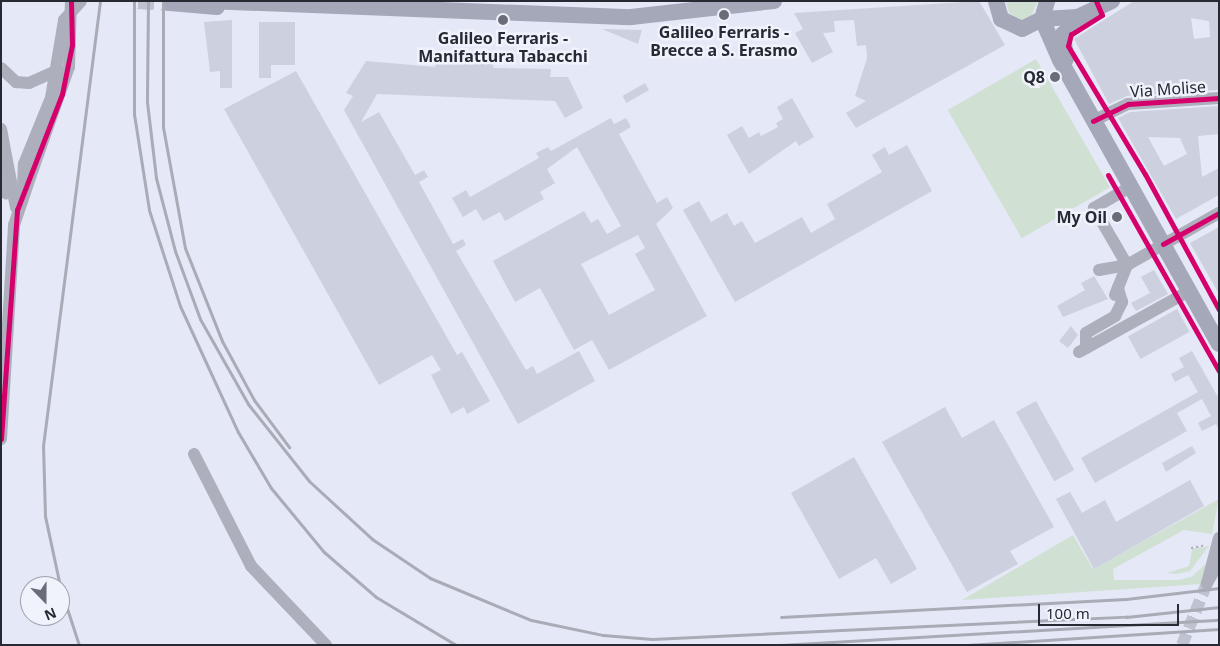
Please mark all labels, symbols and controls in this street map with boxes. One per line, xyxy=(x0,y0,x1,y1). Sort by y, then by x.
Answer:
marker: Galileo Ferraris - Brecce a S. Erasmo xyxy=(718,9,730,21)
marker: Galileo Ferraris - Manifattura Tabacchi xyxy=(497,14,509,26)
place label: Galileo Ferraris - Brecce a S. Erasmo xyxy=(650,22,798,60)
place label: Galileo Ferraris - Manifattura Tabacchi xyxy=(418,28,588,66)
place label: Q8 xyxy=(1023,67,1045,87)
marker: Q8 xyxy=(1049,71,1061,83)
street label: Via Molise xyxy=(1129,77,1207,101)
place label: My Oil xyxy=(1056,207,1107,227)
marker: My Oil xyxy=(1111,211,1123,223)
north arrow xyxy=(20,576,70,626)
scale bar xyxy=(1040,594,1181,626)
text: N xyxy=(42,603,59,625)
text: 100 m xyxy=(1046,603,1090,623)

